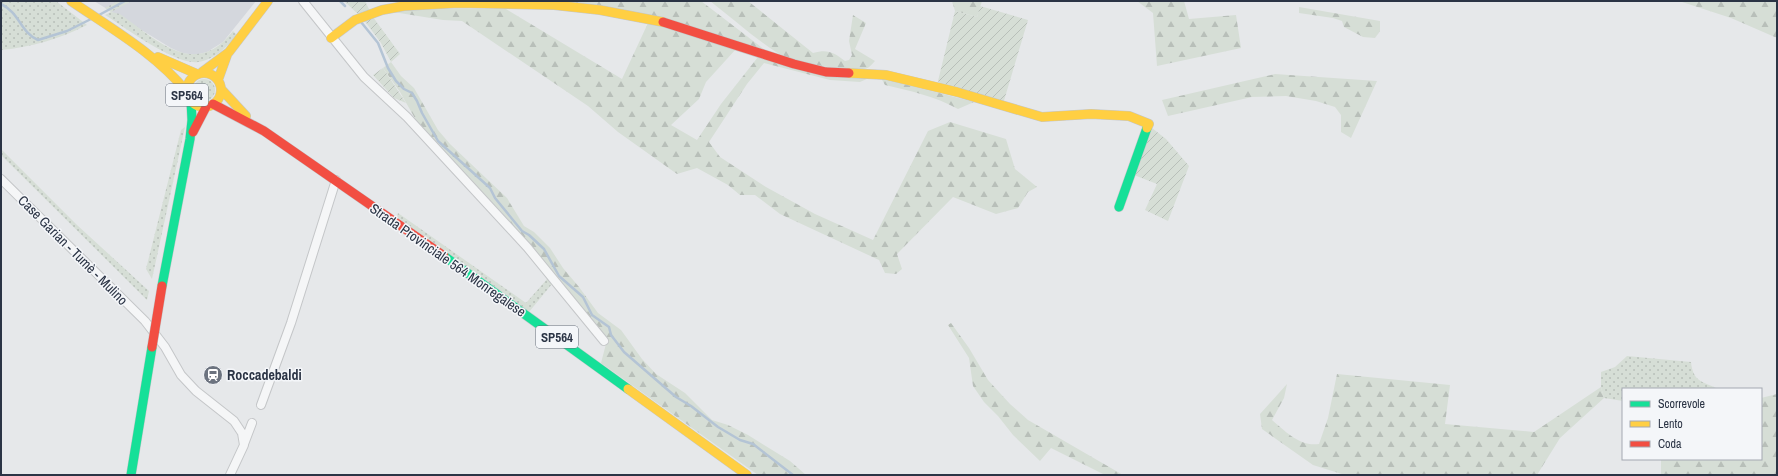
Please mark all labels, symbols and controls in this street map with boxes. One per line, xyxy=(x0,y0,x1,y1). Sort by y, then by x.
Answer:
road number: SP564 xyxy=(166,84,208,106)
street label: Case Garian - Tumè - Mulino xyxy=(14,191,132,309)
street label: Strada Provinciale 564 Monregalese xyxy=(367,199,529,321)
road number: SP564 xyxy=(536,326,578,348)
station icon: Roccadebaldi xyxy=(202,364,224,386)
place label: Roccadebaldi xyxy=(227,366,302,384)
legend xyxy=(1622,388,1762,460)
text: Scorrevole xyxy=(1658,396,1705,412)
text: Lento xyxy=(1658,416,1683,432)
text: Coda xyxy=(1658,436,1682,452)

